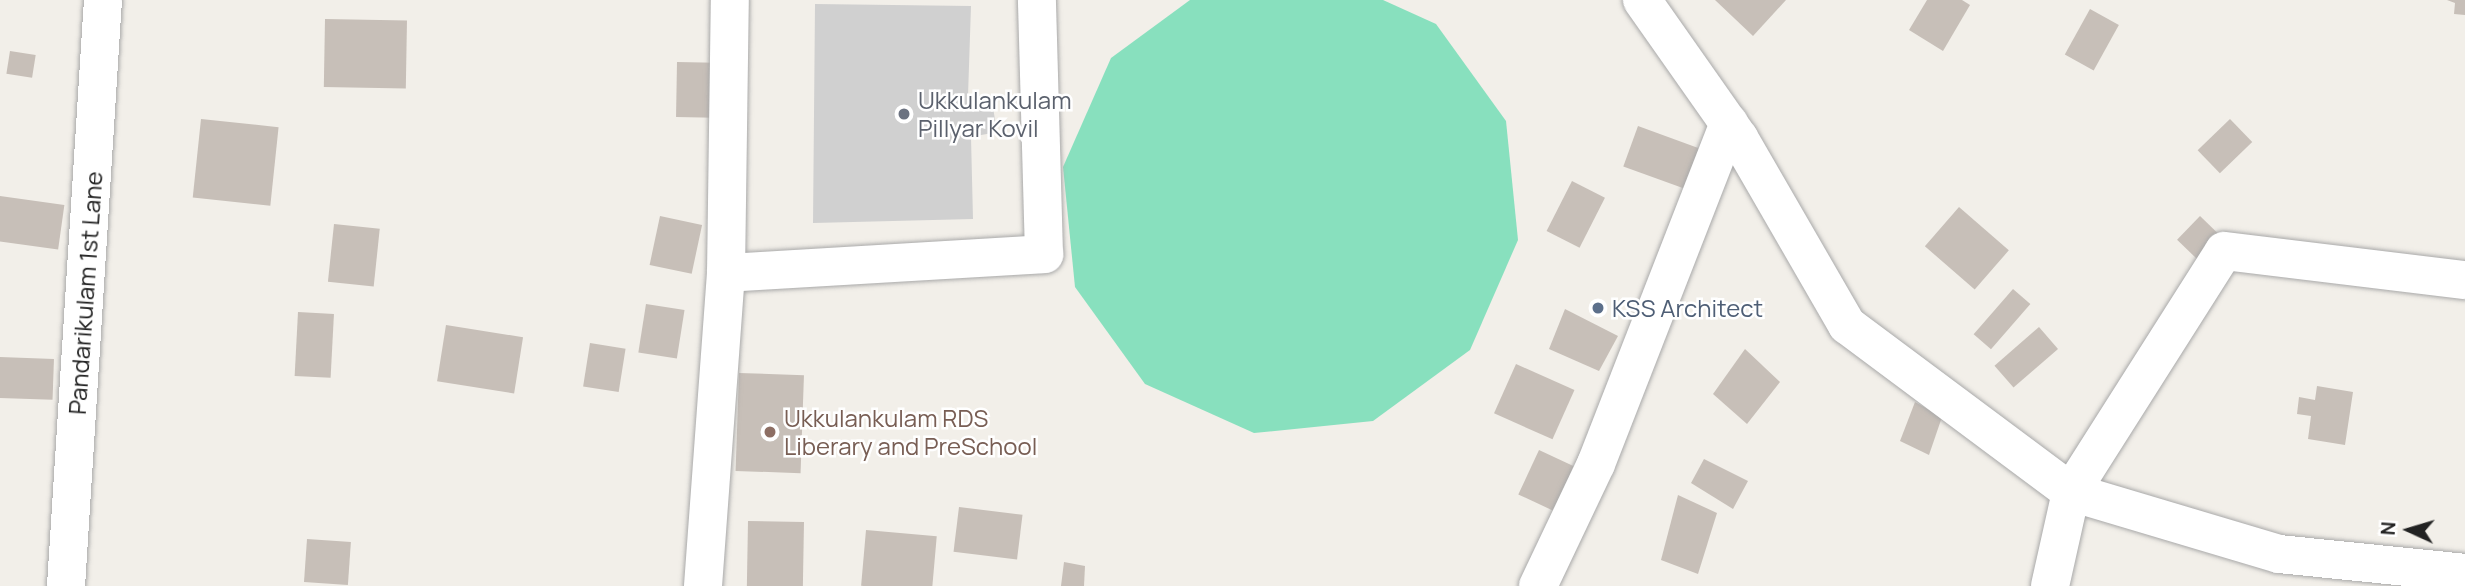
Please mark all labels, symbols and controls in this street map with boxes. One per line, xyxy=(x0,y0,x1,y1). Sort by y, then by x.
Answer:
place label: Ukkulankulam Pillyar Kovil xyxy=(918,86,1072,142)
marker: Ukkulankulam Pillyar Kovil xyxy=(896,106,912,122)
street label: Pandarikulam 1st Lane xyxy=(62,170,108,416)
place label: KSS Architect xyxy=(1612,294,1763,322)
marker: KSS Architect xyxy=(1590,300,1606,316)
place label: Ukkulankulam RDS Liberary and PreSchool xyxy=(784,404,1037,460)
marker: Ukkulankulam RDS Liberary and PreSchool xyxy=(762,424,778,440)
north arrow xyxy=(2374,495,2444,565)
text: N xyxy=(2375,521,2401,536)

